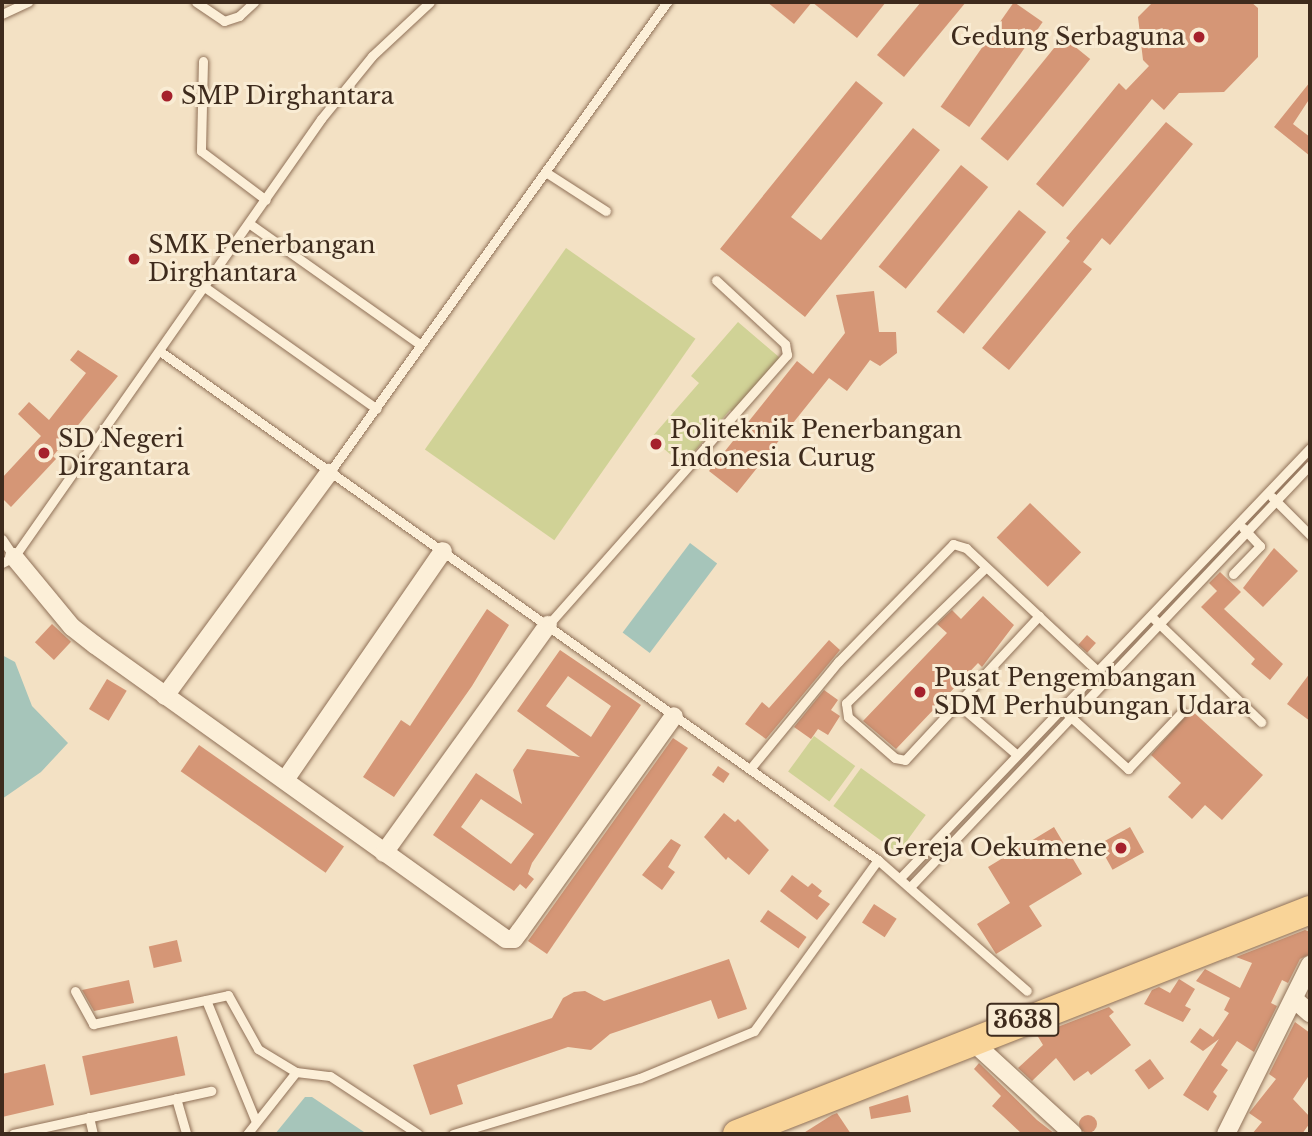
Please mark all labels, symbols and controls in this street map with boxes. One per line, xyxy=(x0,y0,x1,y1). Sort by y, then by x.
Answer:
place label: Gedung Serbaguna xyxy=(950,23,1185,51)
marker: Gedung Serbaguna xyxy=(1191,29,1207,45)
place label: SMP Dirghantara xyxy=(181,82,395,110)
marker: SMP Dirghantara xyxy=(159,88,175,104)
place label: SMK Penerbangan Dirghantara xyxy=(148,231,376,287)
marker: SMK Penerbangan Dirghantara xyxy=(126,251,142,267)
place label: Politeknik Penerbangan Indonesia Curug xyxy=(670,416,962,472)
place label: SD Negeri Dirgantara xyxy=(58,425,190,481)
marker: Politeknik Penerbangan Indonesia Curug xyxy=(648,436,664,452)
marker: SD Negeri Dirgantara xyxy=(36,445,52,461)
place label: Pusat Pengembangan SDM Perhubungan Udara xyxy=(934,664,1250,720)
marker: Pusat Pengembangan SDM Perhubungan Udara xyxy=(912,684,928,700)
place label: Gereja Oekumene xyxy=(883,834,1107,862)
marker: Gereja Oekumene xyxy=(1113,840,1129,856)
road number: 3638 xyxy=(986,1001,1060,1040)

